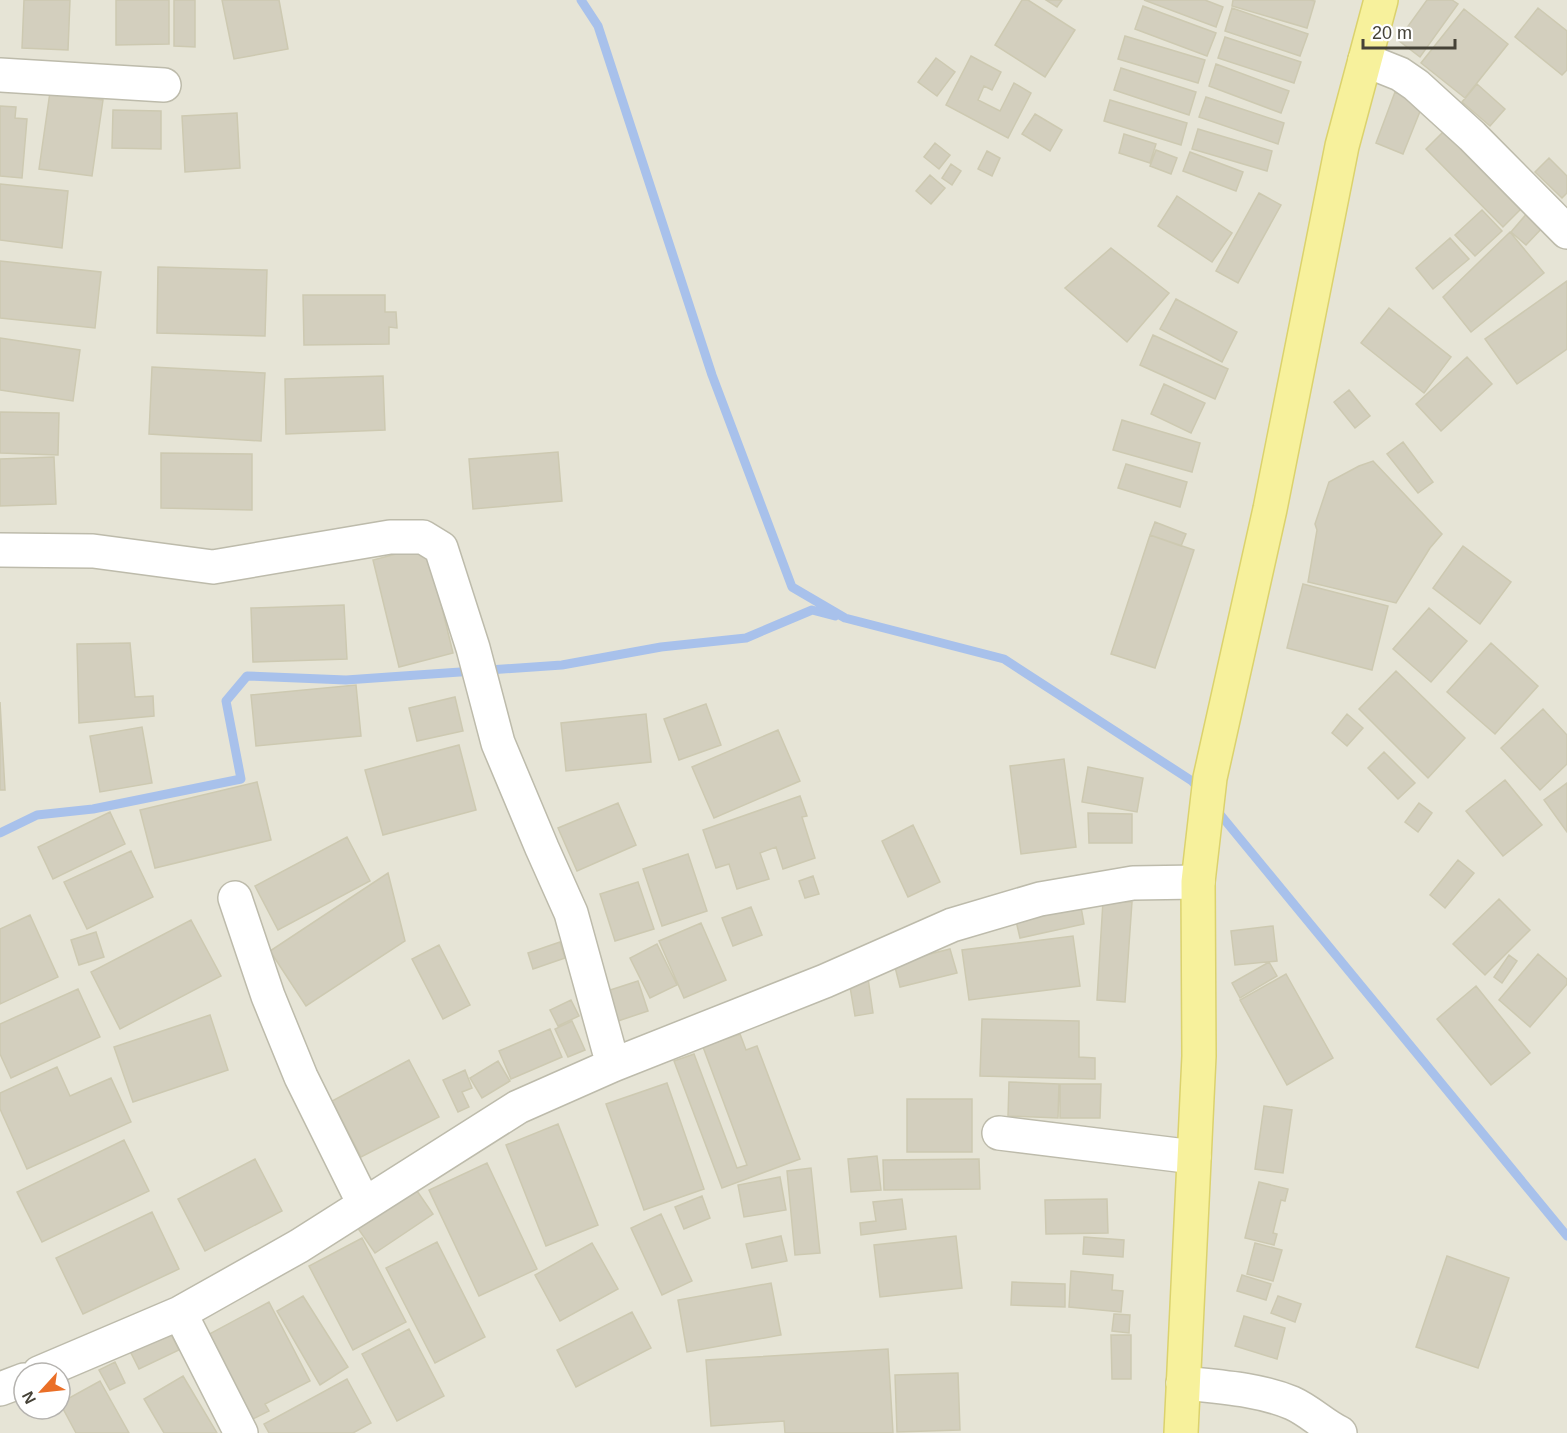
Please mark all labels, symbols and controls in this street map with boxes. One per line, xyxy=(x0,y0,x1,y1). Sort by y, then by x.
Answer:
scale bar xyxy=(1363,12,1454,50)
text: 20 m xyxy=(1372,23,1412,43)
north arrow xyxy=(12,1361,72,1421)
text: N xyxy=(19,1389,39,1407)

